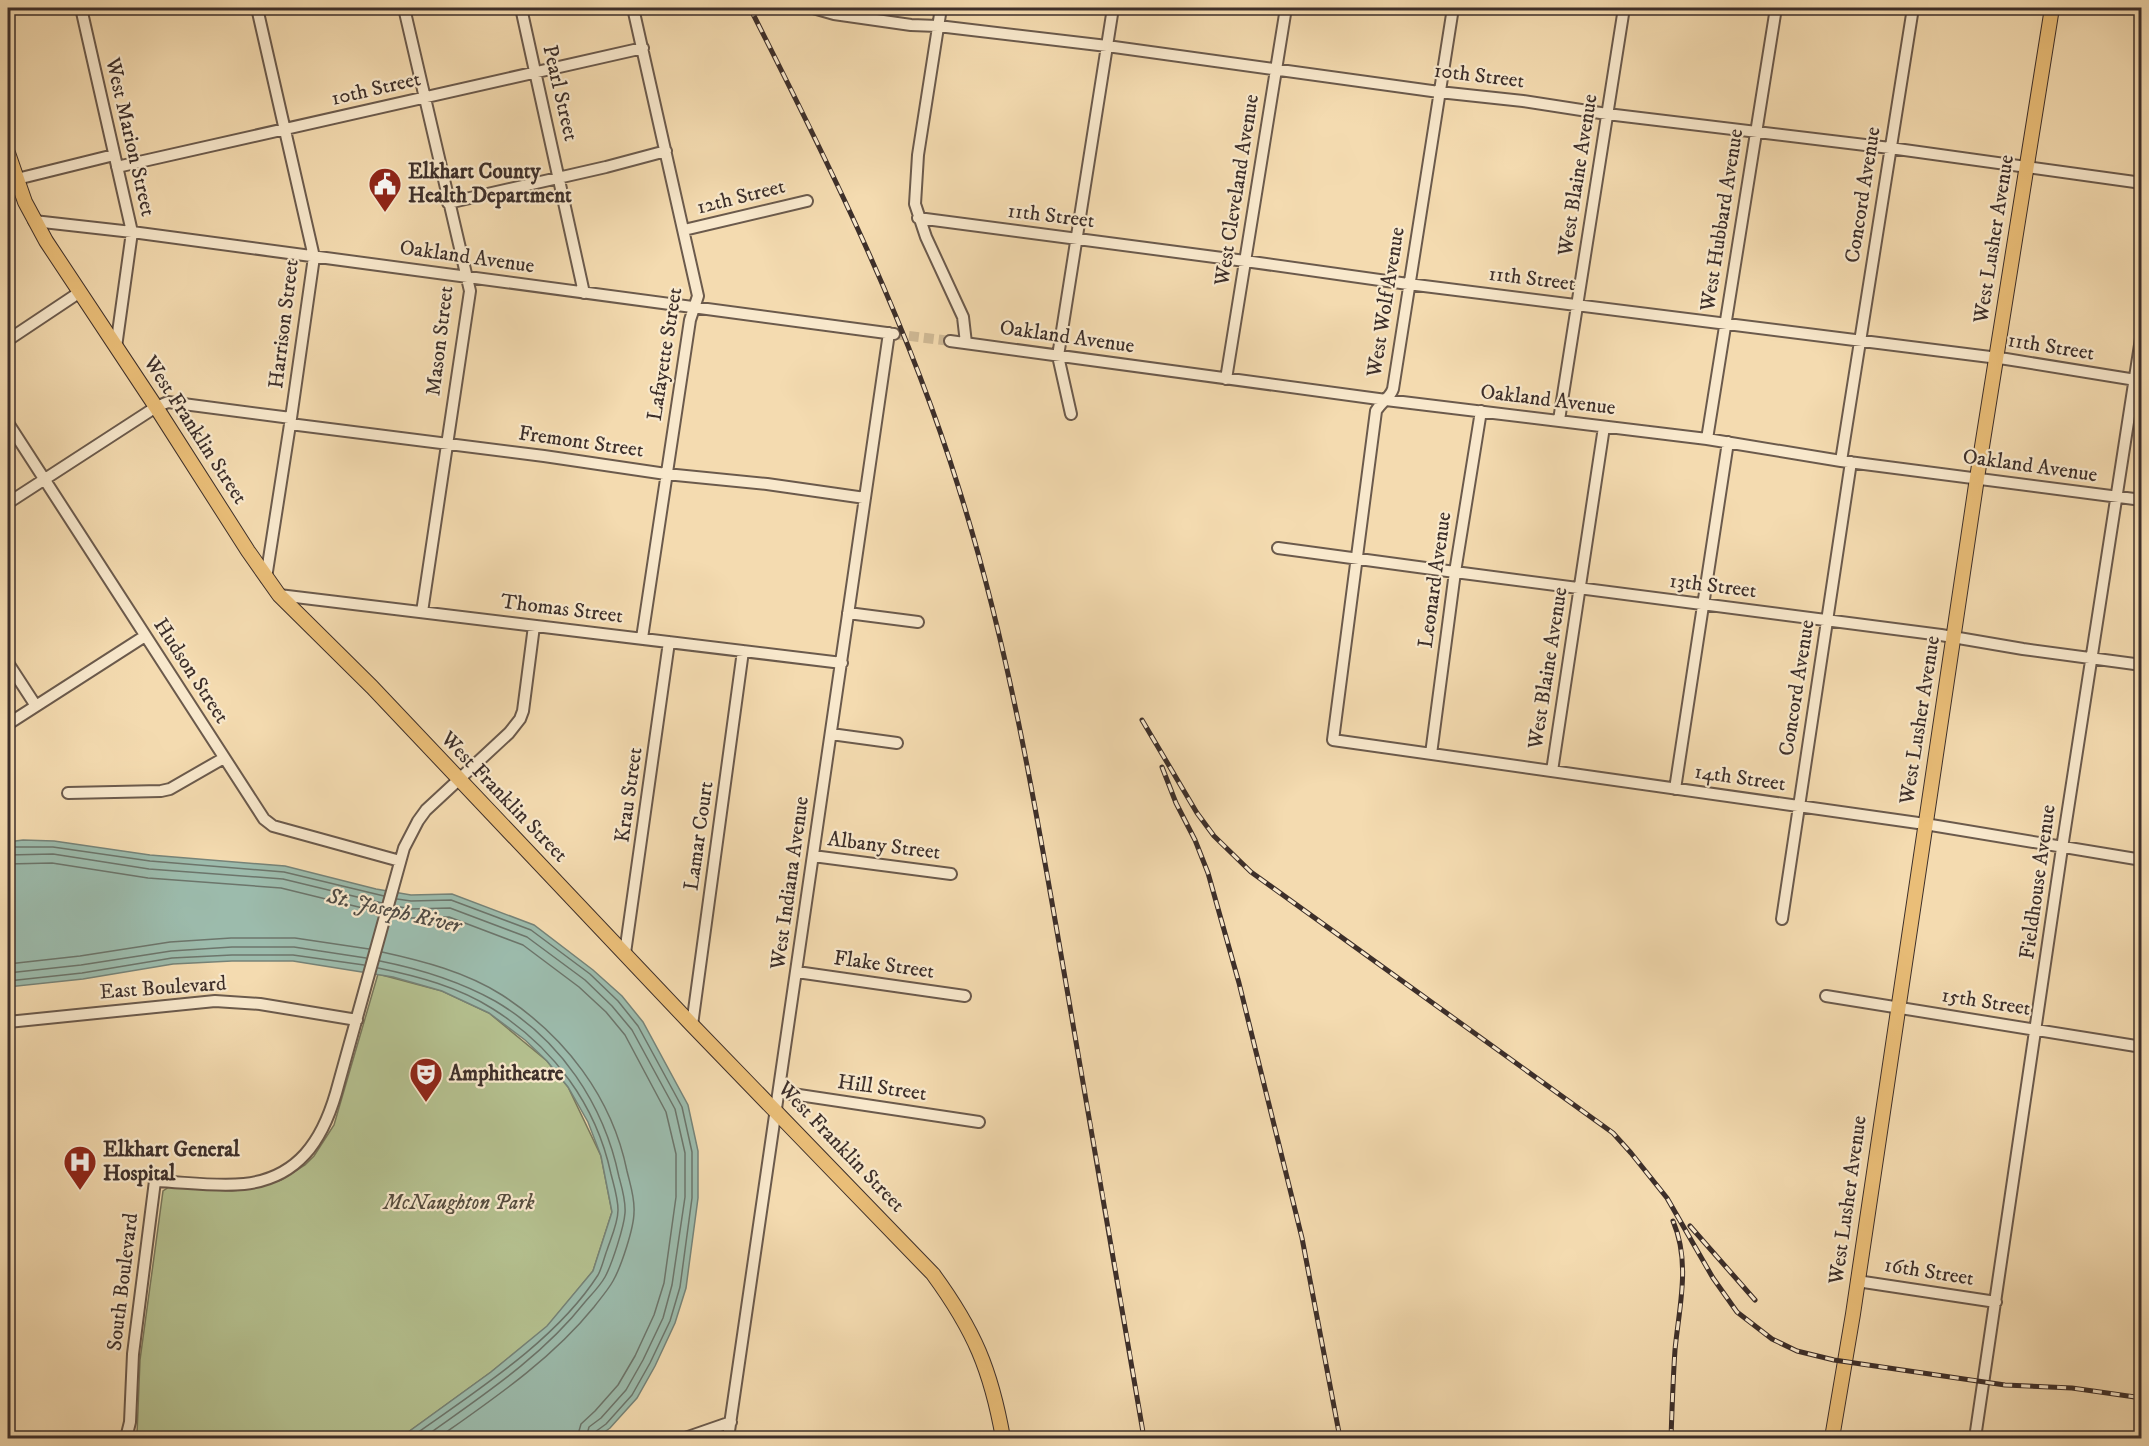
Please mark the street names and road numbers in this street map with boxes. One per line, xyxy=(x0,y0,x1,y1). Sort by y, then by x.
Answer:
street label: Pearl Street xyxy=(536,42,584,144)
street label: West Marion Street xyxy=(99,54,161,219)
street label: 10th Street xyxy=(1432,58,1526,94)
street label: 10th Street xyxy=(329,66,423,112)
street label: West Cleveland Avenue xyxy=(1209,92,1265,289)
street label: West Blaine Avenue xyxy=(1552,92,1604,259)
street label: Concord Avenue xyxy=(1839,125,1887,265)
street label: West Hubbard Avenue xyxy=(1695,127,1749,314)
street label: West Lusher Avenue xyxy=(1968,153,2020,326)
street label: 12th Street xyxy=(694,173,788,220)
street label: 11th Street xyxy=(1006,198,1096,234)
street label: West Wolf Avenue xyxy=(1361,225,1411,380)
street label: Oakland Avenue xyxy=(398,235,536,279)
street label: Harrison Street xyxy=(263,258,305,390)
street label: 11th Street xyxy=(1487,261,1577,297)
street label: Mason Street xyxy=(420,284,460,397)
street label: Lafayette Street xyxy=(642,285,688,422)
street label: Oakland Avenue xyxy=(998,315,1136,359)
street label: 11th Street xyxy=(2006,327,2096,367)
street label: West Franklin Street xyxy=(137,350,253,509)
street label: Oakland Avenue xyxy=(1479,379,1617,421)
street label: Fremont Street xyxy=(517,420,645,464)
street label: Oakland Avenue xyxy=(1961,444,2099,488)
street label: Leonard Avenue xyxy=(1413,510,1457,650)
street label: 13th Street xyxy=(1668,568,1758,604)
street label: West Blaine Avenue xyxy=(1522,585,1574,752)
street label: Thomas Street xyxy=(499,589,625,629)
street label: Hudson Street xyxy=(147,613,235,729)
street label: Concord Avenue xyxy=(1773,618,1821,758)
street label: West Lusher Avenue xyxy=(1894,634,1946,807)
street label: West Franklin Street xyxy=(434,725,573,868)
street label: Krau Street xyxy=(609,745,649,844)
street label: 14th Street xyxy=(1693,759,1787,797)
street label: Lamar Court xyxy=(678,779,720,892)
street label: West Indiana Avenue xyxy=(765,794,815,972)
street label: Fieldhouse Avenue xyxy=(2014,803,2062,961)
street label: Albany Street xyxy=(826,826,942,866)
street label: Flake Street xyxy=(832,945,936,985)
street label: East Boulevard xyxy=(99,971,228,1005)
street label: 15th Street xyxy=(1940,982,2033,1022)
street label: Hill Street xyxy=(836,1069,929,1107)
street label: West Franklin Street xyxy=(771,1075,910,1218)
street label: West Lusher Avenue xyxy=(1823,1114,1873,1287)
street label: South Boulevard xyxy=(102,1211,144,1352)
street label: 16th Street xyxy=(1882,1252,1976,1292)

